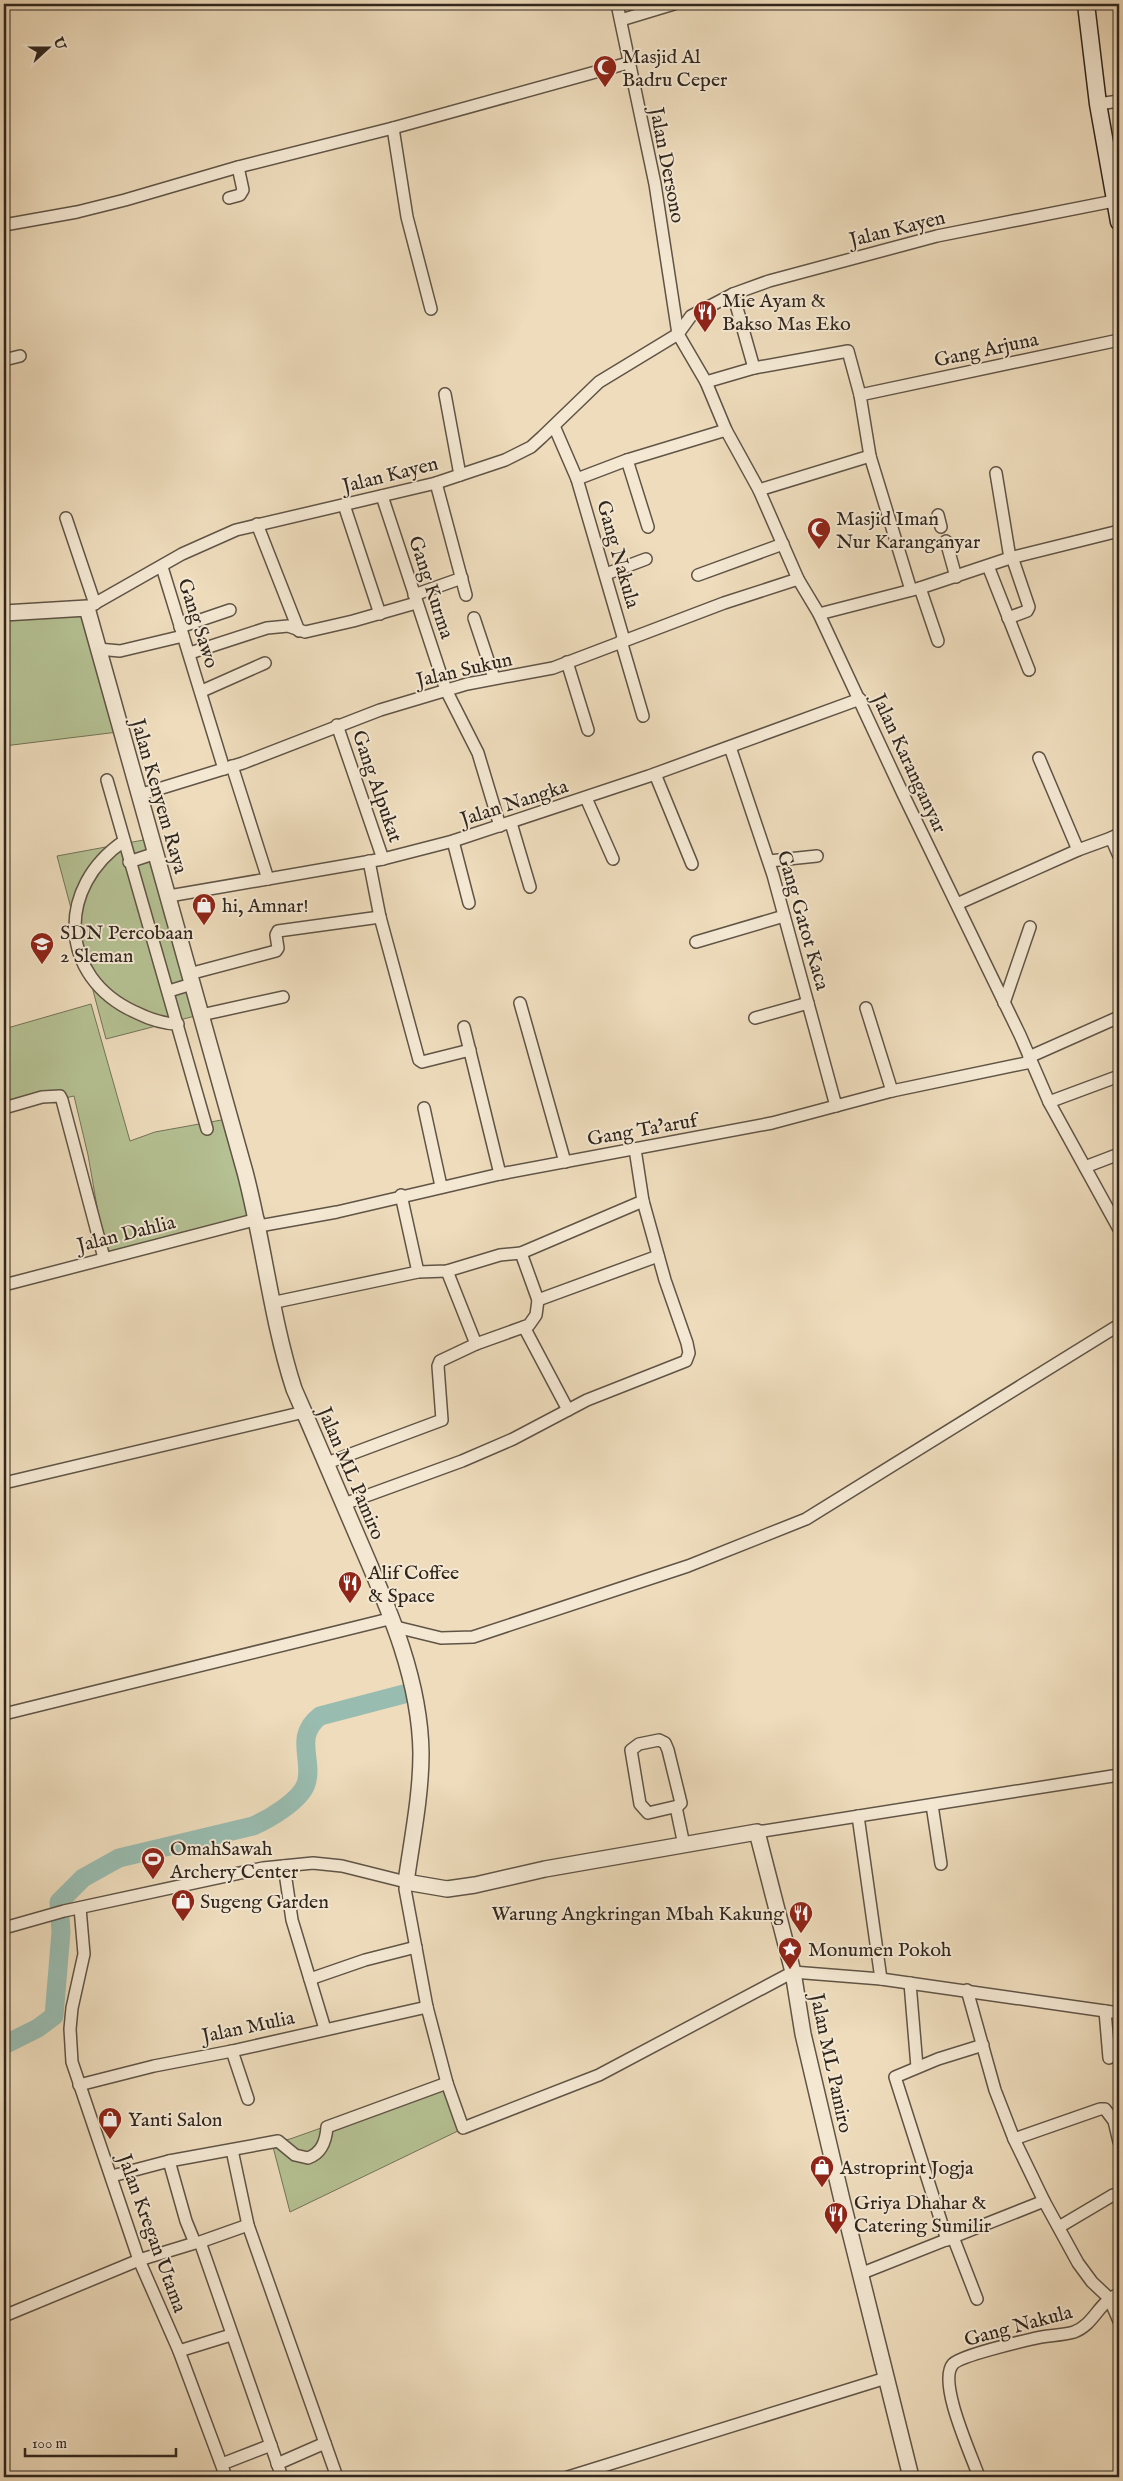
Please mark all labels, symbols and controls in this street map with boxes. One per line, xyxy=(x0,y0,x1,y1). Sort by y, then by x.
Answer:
north arrow xyxy=(22,22,72,72)
text: U xyxy=(48,34,70,54)
place label: Masjid Al Badru Ceper xyxy=(622,45,728,93)
mosque icon: Masjid Al Badru Ceper xyxy=(592,54,618,88)
street label: Jalan Dersono xyxy=(643,103,690,225)
street label: Jalan Kayen xyxy=(845,205,948,254)
place label: Mie Ayam & Bakso Mas Eko xyxy=(722,289,851,337)
restaurant icon: Mie Ayam & Bakso Mas Eko xyxy=(692,299,718,333)
street label: Gang Arjuna xyxy=(932,327,1041,374)
street label: Jalan Kayen xyxy=(338,451,441,500)
street label: Gang Nakula xyxy=(590,498,645,612)
place label: Masjid Iman Nur Karanganyar xyxy=(836,507,981,555)
mosque icon: Masjid Iman Nur Karanganyar xyxy=(806,516,832,550)
street label: Gang Kurma xyxy=(402,533,459,642)
street label: Gang Sawo xyxy=(171,575,224,672)
street label: Jalan Sukun xyxy=(412,647,515,694)
street label: Jalan Karanganyar xyxy=(865,688,952,838)
street label: Jalan Kenyem Raya xyxy=(124,714,193,877)
street label: Gang Alpukat xyxy=(346,727,407,846)
street label: Jalan Nangka xyxy=(456,774,572,833)
street label: Gang Gatot Kaca xyxy=(771,848,835,993)
shop icon: hi, Amnar! xyxy=(191,892,217,926)
place label: hi, Amnar! xyxy=(222,894,309,919)
place label: SDN Percobaan 2 Sleman xyxy=(60,921,194,969)
school or university icon: SDN Percobaan 2 Sleman xyxy=(29,931,55,965)
street label: Gang Ta'aruf xyxy=(585,1108,703,1152)
street label: Jalan Dahlia xyxy=(73,1210,178,1259)
street label: Jalan ML Pamiro xyxy=(311,1402,390,1544)
place label: Alif Coffee & Space xyxy=(367,1561,459,1609)
restaurant icon: Alif Coffee & Space xyxy=(337,1570,363,1604)
place label: OmahSawah Archery Center xyxy=(169,1837,299,1885)
sports icon: OmahSawah Archery Center xyxy=(140,1846,166,1880)
shop icon: Sugeng Garden xyxy=(170,1888,196,1922)
place label: Sugeng Garden xyxy=(200,1890,329,1915)
restaurant icon: Warung Angkringan Mbah Kakung xyxy=(788,1900,814,1934)
place label: Warung Angkringan Mbah Kakung xyxy=(492,1902,785,1927)
place icon: Monumen Pokoh xyxy=(777,1936,803,1970)
place label: Monumen Pokoh xyxy=(808,1938,952,1963)
street label: Jalan ML Pamiro xyxy=(803,1989,858,2135)
street label: Jalan Mulia xyxy=(198,2005,297,2050)
shop icon: Yanti Salon xyxy=(97,2106,123,2140)
place label: Yanti Salon xyxy=(128,2108,223,2133)
street label: Jalan Kregan Utama xyxy=(111,2149,192,2317)
shop icon: Astroprint Jogja xyxy=(809,2154,835,2188)
place label: Astroprint Jogja xyxy=(839,2156,974,2181)
place label: Griya Dhahar & Catering Sumilir xyxy=(854,2191,992,2239)
restaurant icon: Griya Dhahar & Catering Sumilir xyxy=(823,2201,849,2235)
street label: Gang Nakula xyxy=(962,2300,1076,2353)
scale bar xyxy=(25,2426,176,2458)
text: 100 m xyxy=(32,2434,68,2453)

